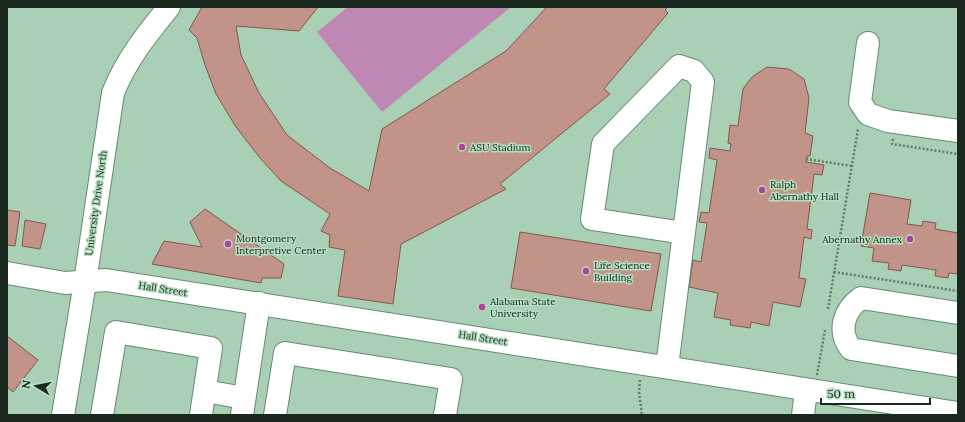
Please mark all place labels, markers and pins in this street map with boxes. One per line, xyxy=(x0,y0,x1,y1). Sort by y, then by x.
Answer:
place label: ASU Stadium xyxy=(469,141,531,154)
marker: ASU Stadium xyxy=(457,142,467,152)
place label: Ralph Abernathy Hall xyxy=(769,178,839,203)
marker: Ralph Abernathy Hall xyxy=(757,185,767,195)
place label: Montgomery Interpretive Center xyxy=(236,232,327,257)
place label: Abernathy Annex xyxy=(821,233,903,246)
marker: Abernathy Annex xyxy=(905,234,915,244)
marker: Montgomery Interpretive Center xyxy=(223,239,233,249)
place label: Life Science Building xyxy=(594,259,651,284)
marker: Life Science Building xyxy=(581,266,591,276)
place label: Alabama State University xyxy=(489,295,556,320)
marker: Alabama State University xyxy=(477,302,487,312)

